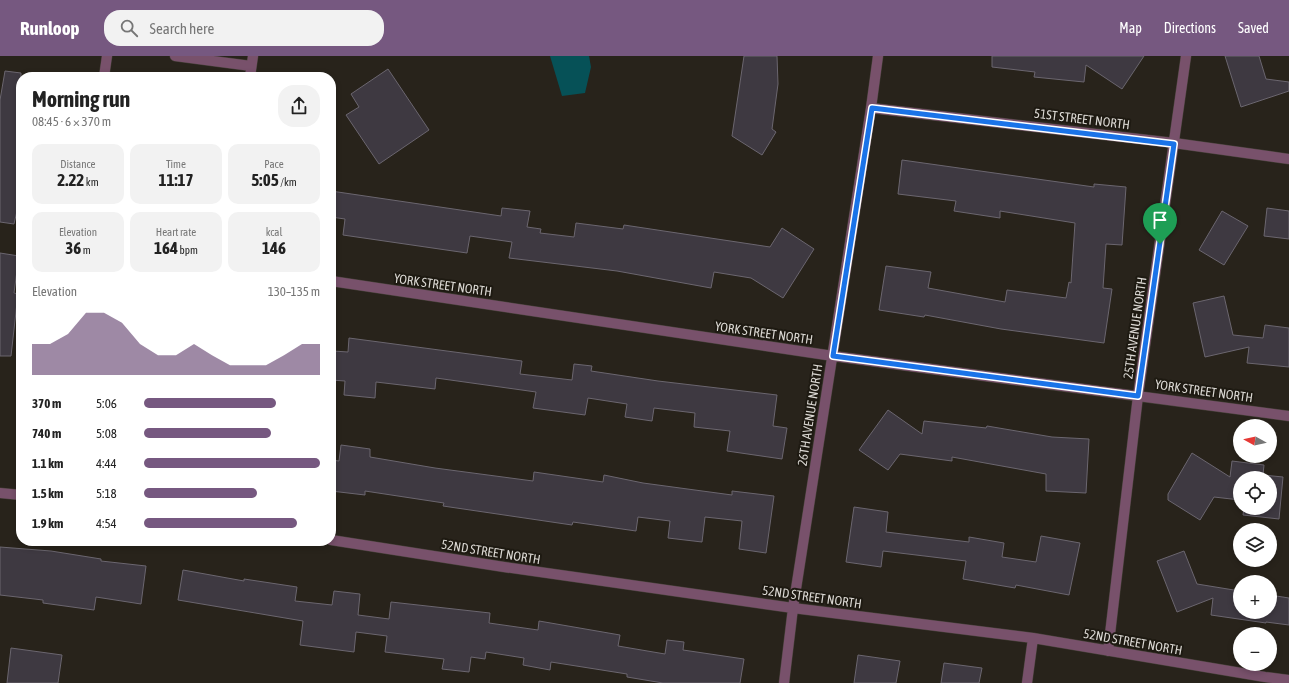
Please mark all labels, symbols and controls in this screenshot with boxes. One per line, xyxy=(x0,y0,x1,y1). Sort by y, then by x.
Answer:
search box xyxy=(104,10,384,46)
text: Runloop xyxy=(20,17,80,39)
icon: search xyxy=(118,17,140,39)
text: Search here xyxy=(150,20,214,37)
text: Map xyxy=(1119,20,1142,36)
text: Directions xyxy=(1164,20,1216,36)
text: Saved xyxy=(1238,20,1269,36)
button: share xyxy=(278,85,320,127)
text: Morning run xyxy=(32,86,130,112)
street label: 51ST STREET NORTH xyxy=(1033,106,1131,132)
text: 08:45 · 6 × 370 m xyxy=(32,114,111,129)
text: Distance xyxy=(60,158,96,170)
text: Time xyxy=(166,158,186,170)
text: Pace xyxy=(264,158,284,170)
text: 2.22 xyxy=(57,170,84,190)
text: 11:17 xyxy=(159,170,194,190)
text: 5:05 xyxy=(251,170,279,190)
text: km xyxy=(84,176,99,188)
text: /km xyxy=(279,176,297,188)
pin xyxy=(1143,203,1177,244)
icon: arrive xyxy=(1149,209,1171,231)
text: Elevation xyxy=(59,226,97,238)
text: Heart rate xyxy=(156,226,196,238)
text: kcal xyxy=(266,226,282,238)
text: 36 xyxy=(65,238,81,258)
text: 164 xyxy=(154,238,178,258)
text: 146 xyxy=(262,238,286,258)
text: m xyxy=(81,244,91,256)
text: bpm xyxy=(178,244,198,256)
street label: YORK STREET NORTH xyxy=(393,271,493,299)
street label: 25TH AVENUE NORTH xyxy=(1120,276,1150,380)
text: Elevation xyxy=(32,284,77,299)
text: 130–135 m xyxy=(268,284,320,299)
street label: YORK STREET NORTH xyxy=(714,319,814,347)
street label: 26TH AVENUE NORTH xyxy=(795,363,825,467)
street label: YORK STREET NORTH xyxy=(1154,377,1254,405)
text: 370 m xyxy=(32,396,61,411)
text: 5:06 xyxy=(96,396,117,411)
north arrow xyxy=(1233,419,1277,463)
map controls xyxy=(1233,419,1277,671)
text: 740 m xyxy=(32,426,61,441)
text: 5:08 xyxy=(96,426,117,441)
text: 1.1 km xyxy=(32,456,63,471)
text: 4:44 xyxy=(96,456,117,471)
button: locate xyxy=(1233,471,1277,515)
text: 1.5 km xyxy=(32,486,63,501)
text: 5:18 xyxy=(96,486,117,501)
text: 1.9 km xyxy=(32,516,63,531)
text: 4:54 xyxy=(96,516,117,531)
button: layers xyxy=(1233,523,1277,567)
street label: 52ND STREET NORTH xyxy=(440,537,542,567)
button: + xyxy=(1233,575,1277,619)
street label: 52ND STREET NORTH xyxy=(761,583,863,611)
street label: 52ND STREET NORTH xyxy=(1082,626,1184,658)
button: − xyxy=(1233,627,1277,671)

